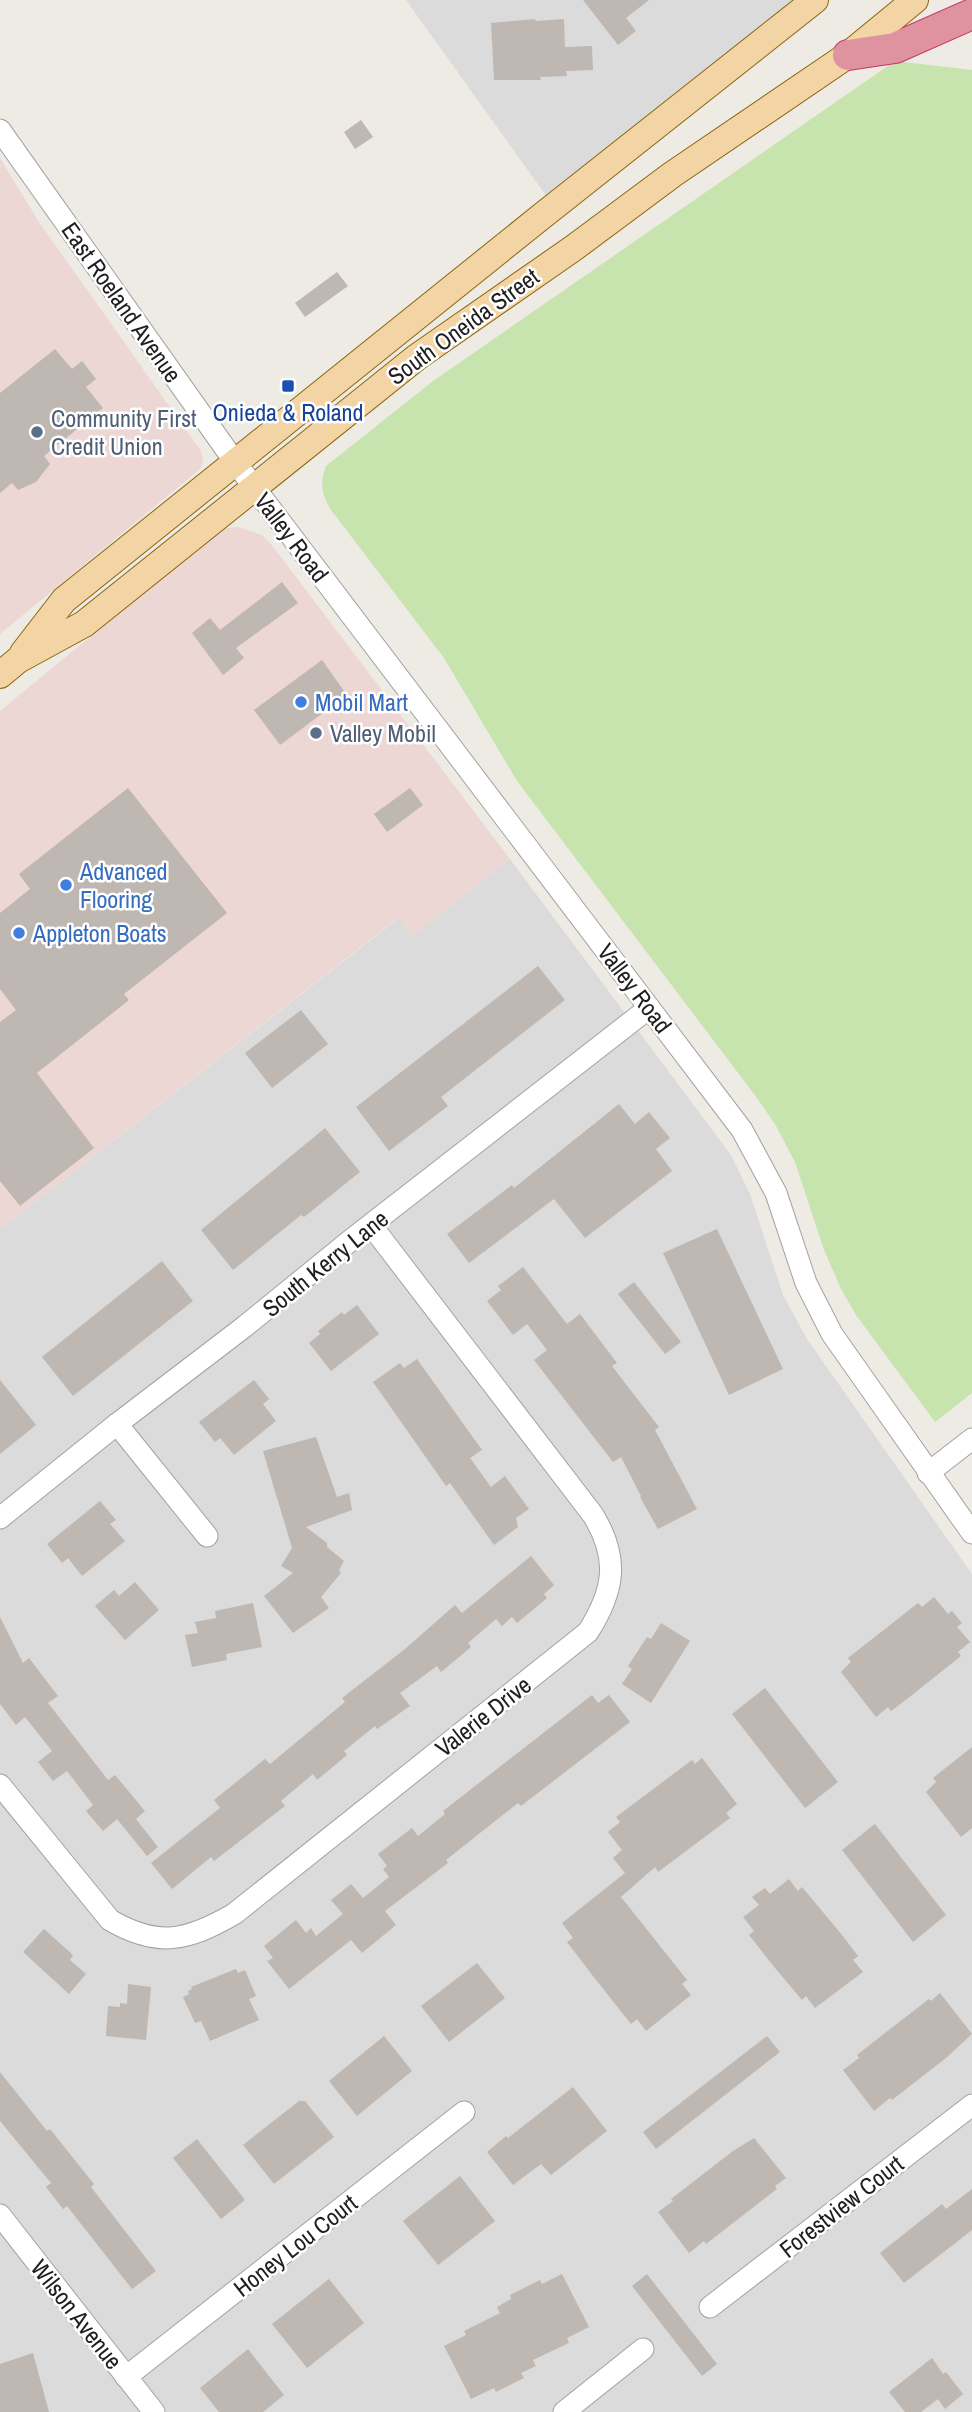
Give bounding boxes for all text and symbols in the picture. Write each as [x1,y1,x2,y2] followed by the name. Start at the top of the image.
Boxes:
[55,215,189,389] street label: East Roeland Avenue
[381,260,545,392] street label: South Oneida Street
[280,378,296,394] marker: Onieda & Roland
[213,396,363,428] place label: Onieda & Roland
[51,402,197,462] place label: Community First Credit Union
[29,424,45,440] marker: Community First Credit Union
[248,486,336,588] street label: Valley Road
[315,686,408,718] place label: Mobil Mart
[293,694,309,710] marker: Mobil Mart
[330,717,436,749] place label: Valley Mobil
[308,725,324,741] marker: Valley Mobil
[79,855,168,915] place label: Advanced Flooring
[58,877,74,893] marker: Advanced Flooring
[32,917,167,949] place label: Appleton Boats
[11,925,27,941] marker: Appleton Boats
[591,937,679,1039] street label: Valley Road
[255,1202,395,1324] street label: South Kerry Lane
[428,1668,538,1764] street label: Valerie Drive
[772,2147,910,2264] street label: Forestview Court
[227,2186,364,2303] street label: Honey Lou Court
[24,2253,130,2375] street label: Wilson Avenue

